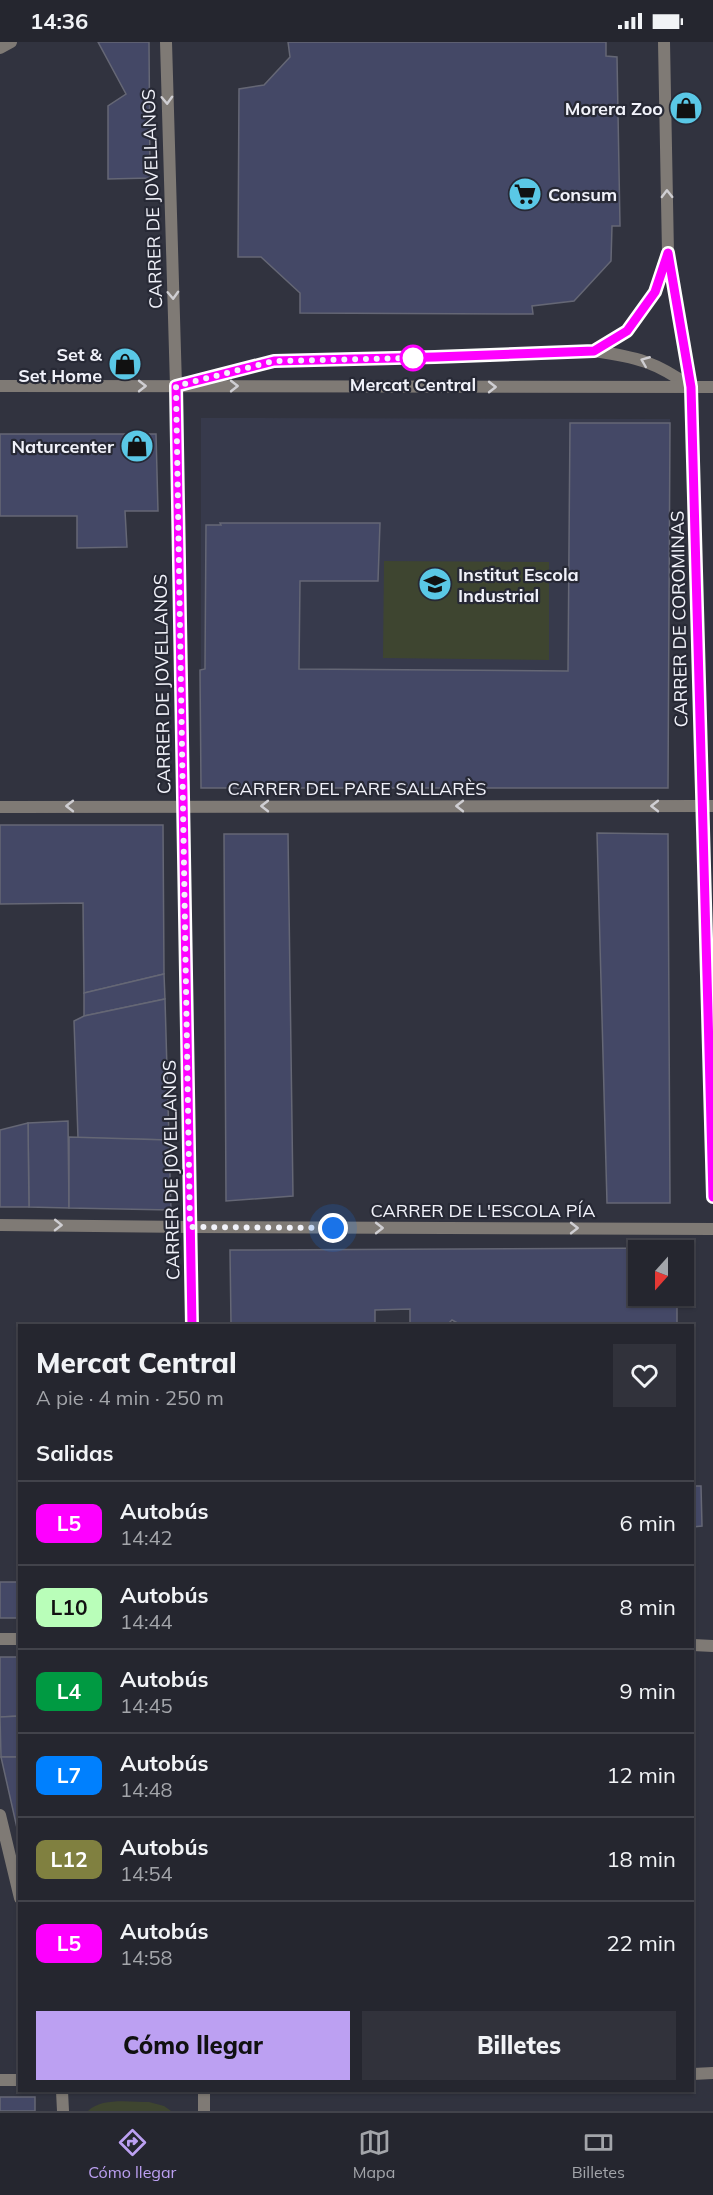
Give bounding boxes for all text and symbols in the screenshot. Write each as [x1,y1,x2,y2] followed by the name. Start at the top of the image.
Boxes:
[30,7,88,35] text: 14:36
[137,89,167,309] street label: CARRER DE JOVELLANOS
[668,90,704,126] shop icon: Morera Zoo
[161,96,174,105] one-way arrow
[565,97,663,120] place label: Morera Zoo
[507,176,543,212] supermarket icon: Consum
[548,183,617,206] place label: Consum
[661,190,673,199] one-way arrow
[167,291,179,300] one-way arrow
[18,343,103,387] place label: Set & Set Home
[400,345,426,371] marker: Mercat Central
[107,346,143,382] shop icon: Set & Set Home
[641,356,652,368] one-way arrow
[350,373,476,396] place label: Mercat Central
[138,380,147,392] one-way arrow
[230,380,239,392] one-way arrow
[488,381,497,393] one-way arrow
[119,428,155,464] shop icon: Naturcenter
[11,435,115,458] place label: Naturcenter
[666,511,692,727] street label: CARRER DE COROMINAS
[458,563,579,607] place label: Institut Escola Industrial
[417,566,453,602] school or university icon: Institut Escola Industrial
[149,574,175,794] street label: CARRER DE JOVELLANOS
[228,777,486,800] street label: CARRER DEL PARE SALLARÈS
[260,799,269,812] one-way arrow
[65,800,74,812] one-way arrow
[455,800,464,812] one-way arrow
[650,800,659,812] one-way arrow
[158,1060,184,1280] street label: CARRER DE JOVELLANOS
[371,1199,595,1222] street label: CARRER DE L'ESCOLA PÍA
[318,1213,348,1243] your location
[54,1219,63,1232] one-way arrow
[375,1222,384,1234] one-way arrow
[570,1222,579,1234] one-way arrow
[628,1240,694,1306] north arrow
[628,1240,694,1306] map controls
[613,1344,676,1407] button: heart
[36,1345,237,1380] text: Mercat Central
[36,1385,224,1410] text: A pie · 4 min · 250 m
[36,1439,114,1467] text: Salidas
[120,1497,209,1525] text: Autobús
[620,1509,676,1537] text: 6 min
[57,1510,81,1536] text: L5
[120,1525,173,1550] text: 14:42
[120,1581,209,1609] text: Autobús
[620,1593,676,1621] text: 8 min
[51,1594,87,1620] text: L10
[120,1609,173,1634] text: 14:44
[120,1665,209,1693] text: Autobús
[620,1677,676,1705] text: 9 min
[57,1678,81,1704] text: L4
[120,1693,173,1718] text: 14:45
[120,1749,209,1777] text: Autobús
[606,1761,676,1789] text: 12 min
[57,1762,81,1788] text: L7
[120,1777,173,1802] text: 14:48
[120,1833,209,1861] text: Autobús
[606,1845,676,1873] text: 18 min
[51,1846,87,1872] text: L12
[120,1861,173,1886] text: 14:54
[120,1917,209,1945] text: Autobús
[606,1929,676,1957] text: 22 min
[57,1930,81,1956] text: L5
[120,1945,173,1970] text: 14:58
[36,2011,350,2080] button: Cómo llegar
[362,2011,676,2080] button: Billetes
[88,2126,176,2182] tab: Cómo llegar
[353,2126,395,2182] tab: Mapa
[572,2126,625,2182] tab: Billetes

